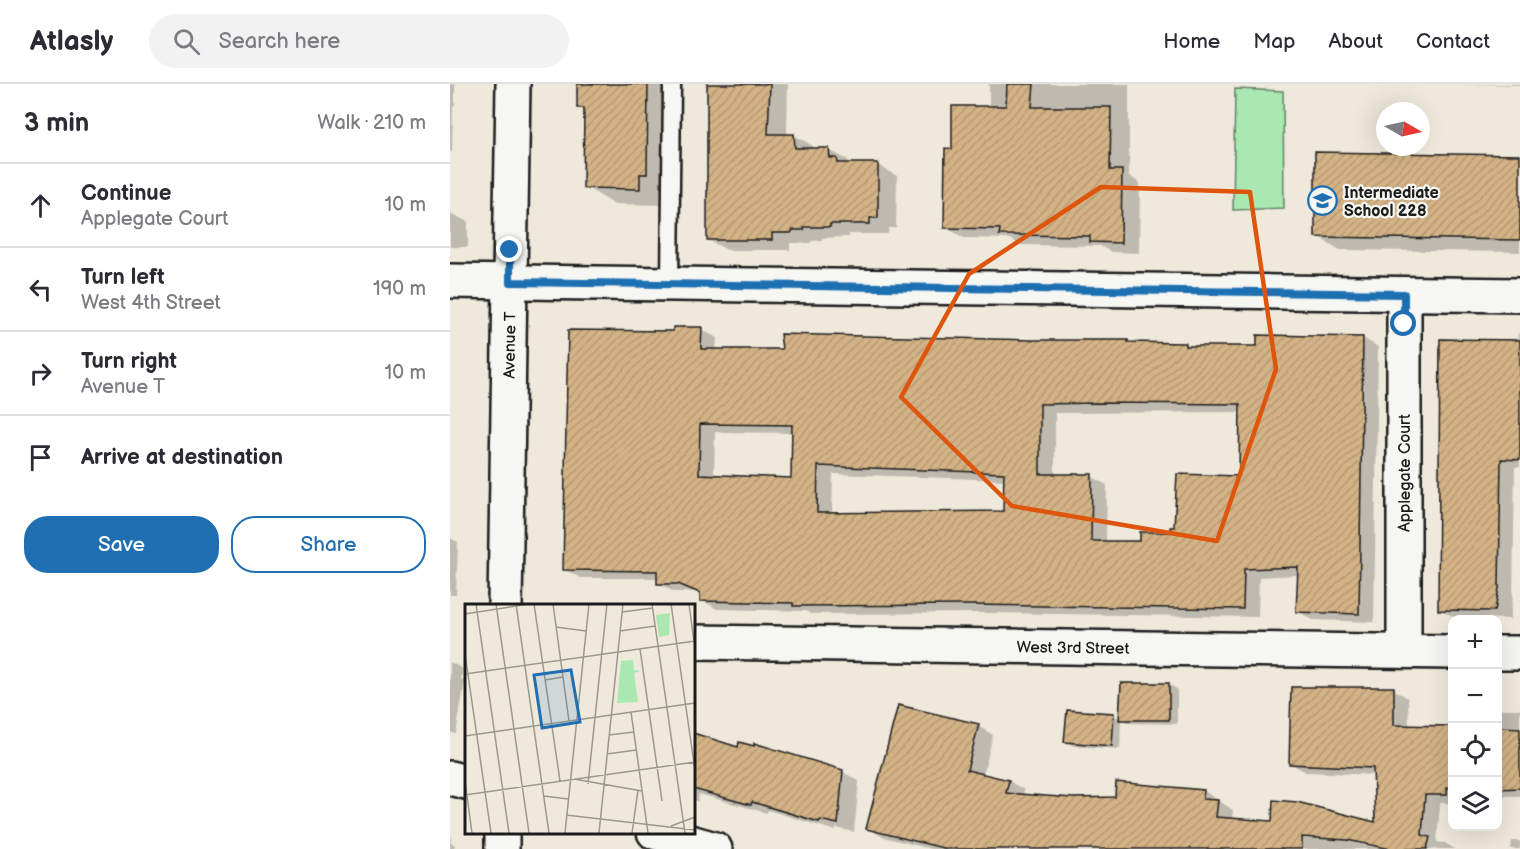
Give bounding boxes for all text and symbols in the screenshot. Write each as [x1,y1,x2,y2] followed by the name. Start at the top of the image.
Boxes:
[149,14,569,68] search box
[30,25,113,58] text: Atlasly
[170,25,203,58] icon: search
[218,28,340,55] text: Search here
[1163,29,1220,54] text: Home
[1253,29,1295,54] text: Map
[1328,29,1383,54] text: About
[1416,29,1490,54] text: Contact
[1376,102,1430,156] north arrow
[24,108,89,139] text: 3 min
[317,111,426,135] text: Walk · 210 m
[81,180,171,207] text: Continue
[1344,184,1439,221] place label: Intermediate School 228
[1307,185,1339,217] school or university icon: Intermediate School 228
[24,189,57,222] icon: ahead
[385,193,426,217] text: 10 m
[81,207,228,231] text: Applegate Court
[496,236,522,262] route end
[81,264,165,291] text: Turn left
[24,273,57,306] icon: left
[373,277,426,301] text: 190 m
[81,291,221,315] text: West 4th Street
[1390,310,1416,336] route start
[500,311,521,379] street label: Avenue T
[81,348,177,375] text: Turn right
[24,357,57,390] icon: right
[385,361,426,385] text: 10 m
[81,375,165,399] text: Avenue T
[1396,414,1415,532] street label: Applegate Court
[24,441,57,474] icon: arrive
[81,444,283,471] text: Arrive at destination
[24,516,219,573] button: Save
[231,516,426,573] button: Share
[465,604,694,834] inset map
[1448,615,1502,831] map controls
[1448,615,1502,669] button: +
[1016,638,1130,659] street label: West 3rd Street
[1448,669,1502,723] button: −
[1448,723,1502,777] button: locate
[1448,777,1502,831] button: layers

